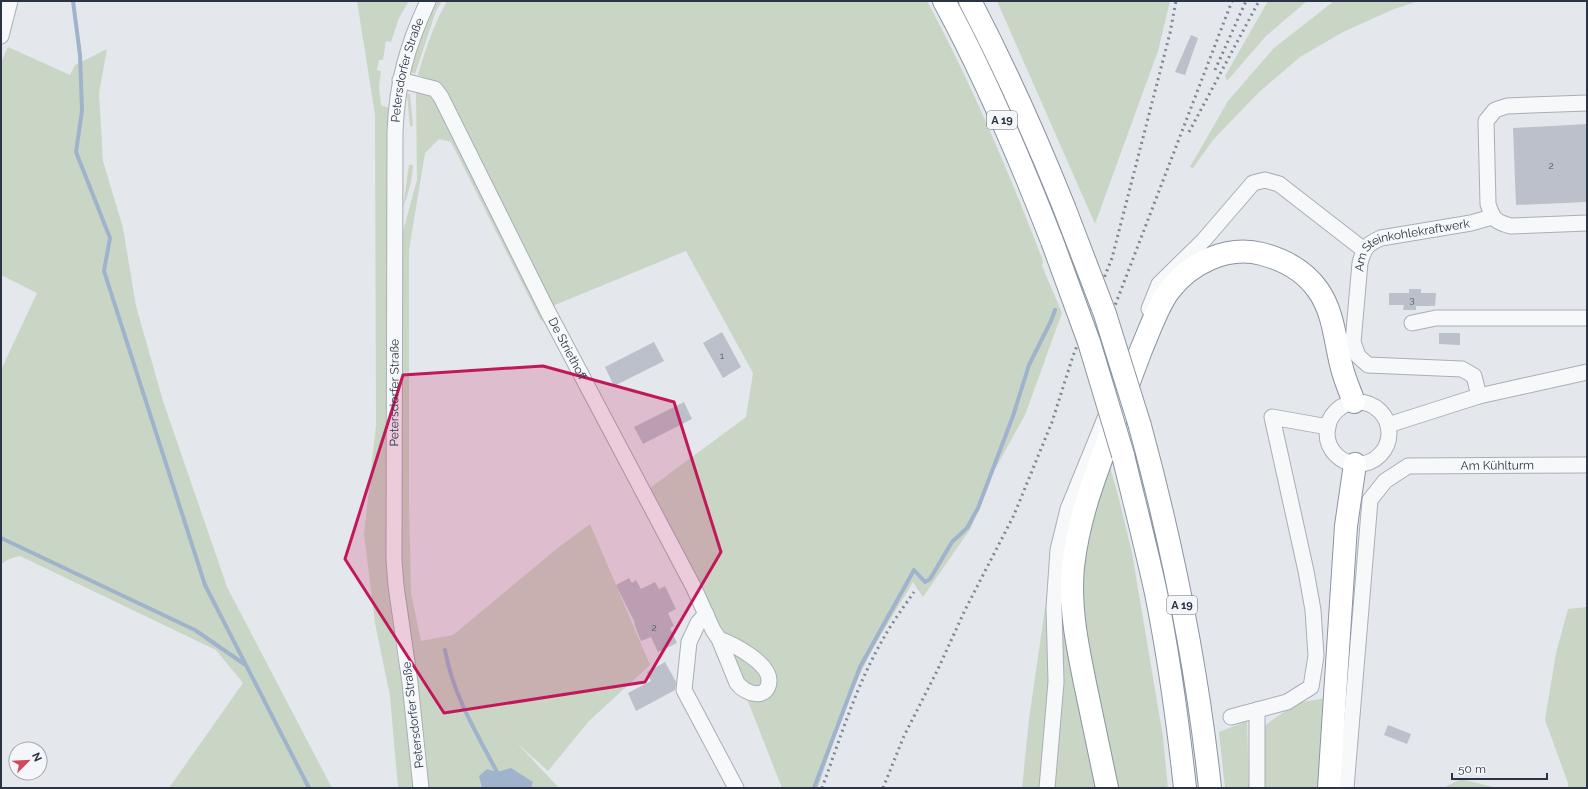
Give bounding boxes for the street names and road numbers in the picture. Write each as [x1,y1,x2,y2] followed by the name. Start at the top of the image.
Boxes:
[388,16,427,123] street label: Petersdorfer Straße
[987,111,1017,129] road number: A 19
[1352,216,1471,272] street label: Am Steinkohlekraftwerk
[545,315,590,383] street label: De Striethoff
[387,339,402,446] street label: Petersdorfer Straße
[1461,458,1534,473] street label: Am Kühlturm
[1167,596,1197,614] road number: A 19
[400,661,426,769] street label: Petersdorfer Straße

